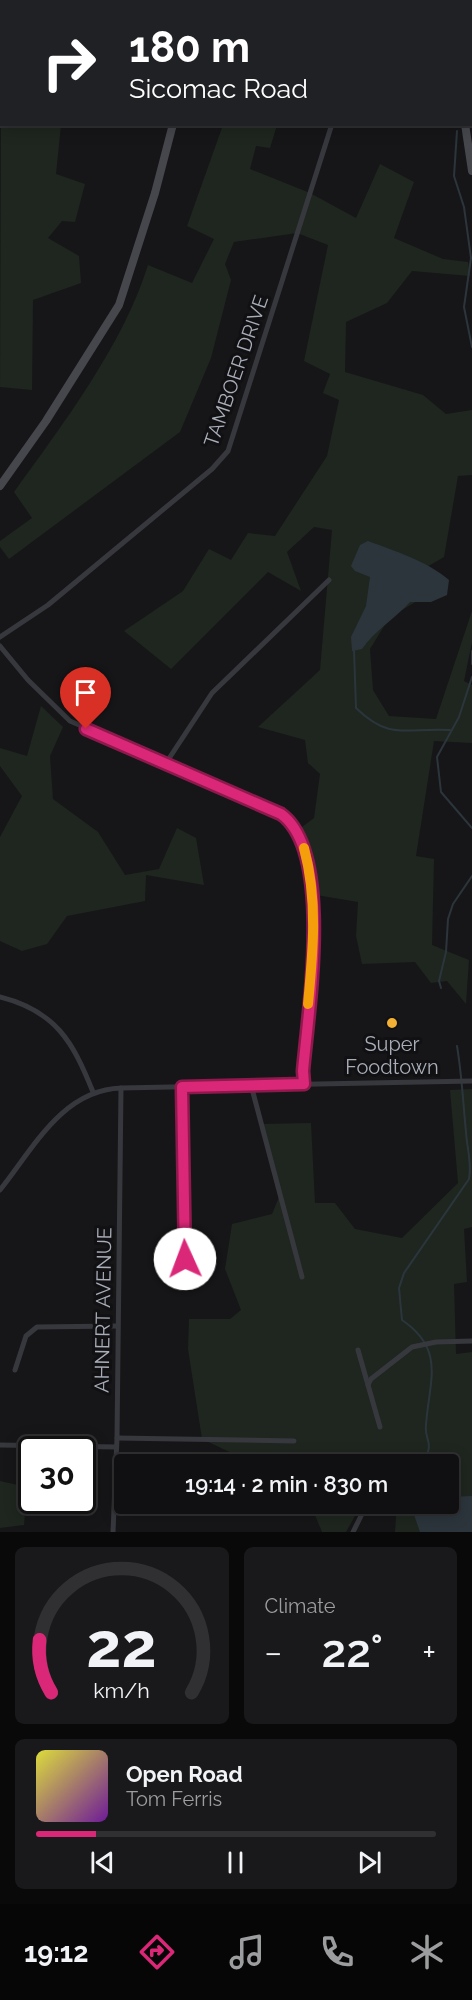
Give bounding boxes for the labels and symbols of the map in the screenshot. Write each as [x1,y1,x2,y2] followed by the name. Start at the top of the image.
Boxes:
[199,292,273,450] street label: TAMBOER DRIVE
[60,667,111,729] pin
[385,1016,399,1030] marker: Super Foodtown
[345,1032,439,1079] place label: Super Foodtown
[90,1227,116,1393] street label: AHNERT AVENUE
[153,1227,217,1291] position arrow
[18,1436,96,1514] speed limit sign: 30

